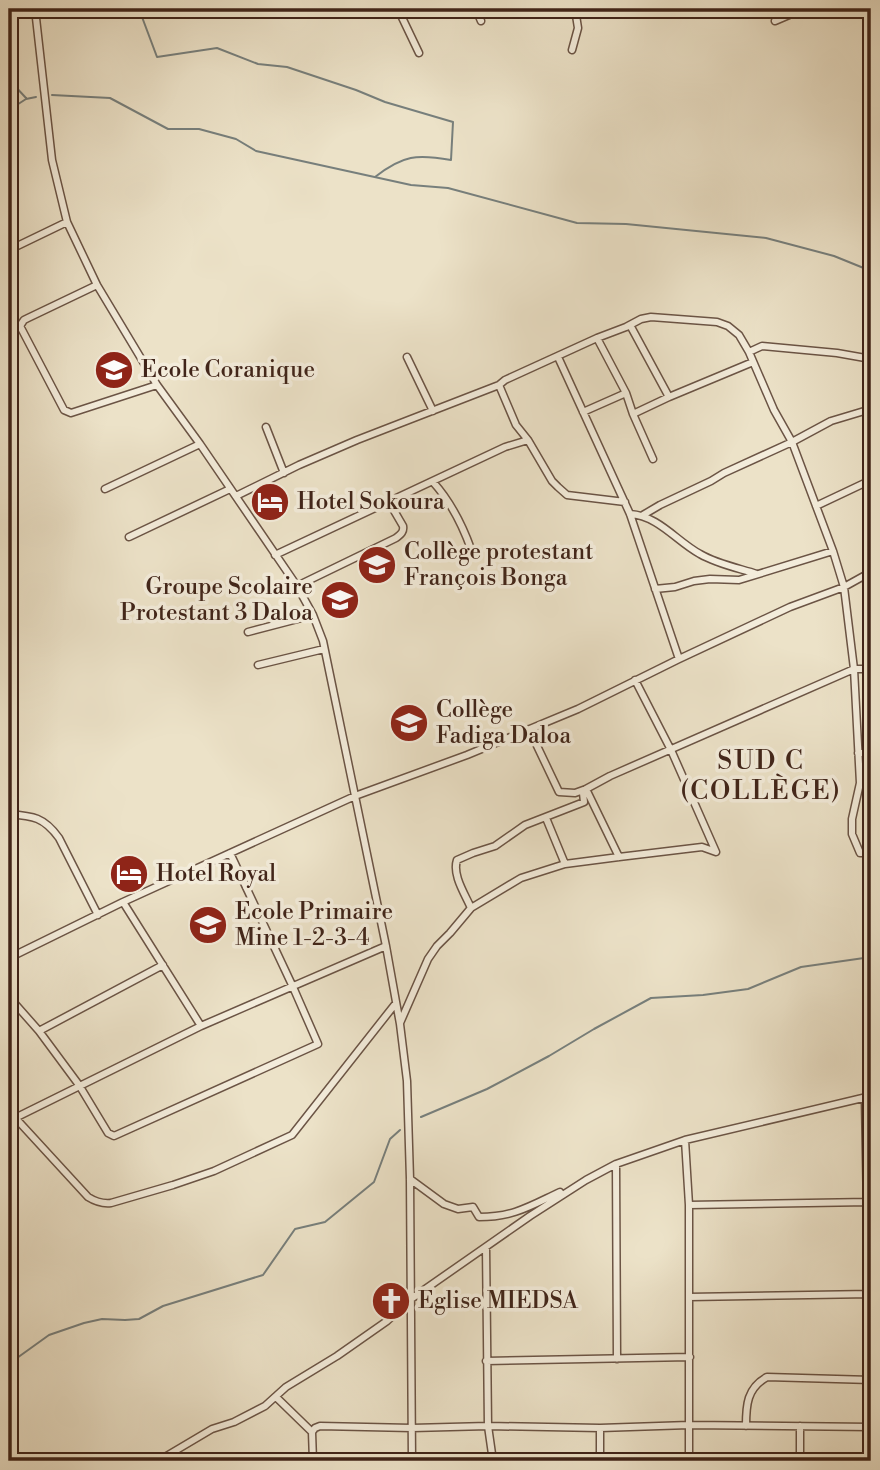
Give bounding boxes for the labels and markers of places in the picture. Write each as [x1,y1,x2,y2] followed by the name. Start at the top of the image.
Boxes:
[93,349,135,391] school or university icon: Ecole Coranique
[141,356,315,384] place label: Ecole Coranique
[249,481,291,523] hotel icon: Hotel Sokoura
[297,488,445,516] place label: Hotel Sokoura
[404,538,593,592] place label: Collège protestant François Bonga
[356,544,398,586] school or university icon: Collège protestant François Bonga
[120,573,313,627] place label: Groupe Scolaire Protestant 3 Daloa
[319,579,361,621] school or university icon: Groupe Scolaire Protestant 3 Daloa
[436,696,571,750] place label: Collège Fadiga Daloa
[388,702,430,744] school or university icon: Collège Fadiga Daloa
[108,853,150,895] hotel icon: Hotel Royal
[156,860,276,888] place label: Hotel Royal
[235,898,393,952] place label: Ecole Primaire Mine 1-2-3-4
[187,904,229,946] school or university icon: Ecole Primaire Mine 1-2-3-4
[370,1280,412,1322] church icon: Eglise MIEDSA
[418,1287,579,1315] place label: Eglise MIEDSA

